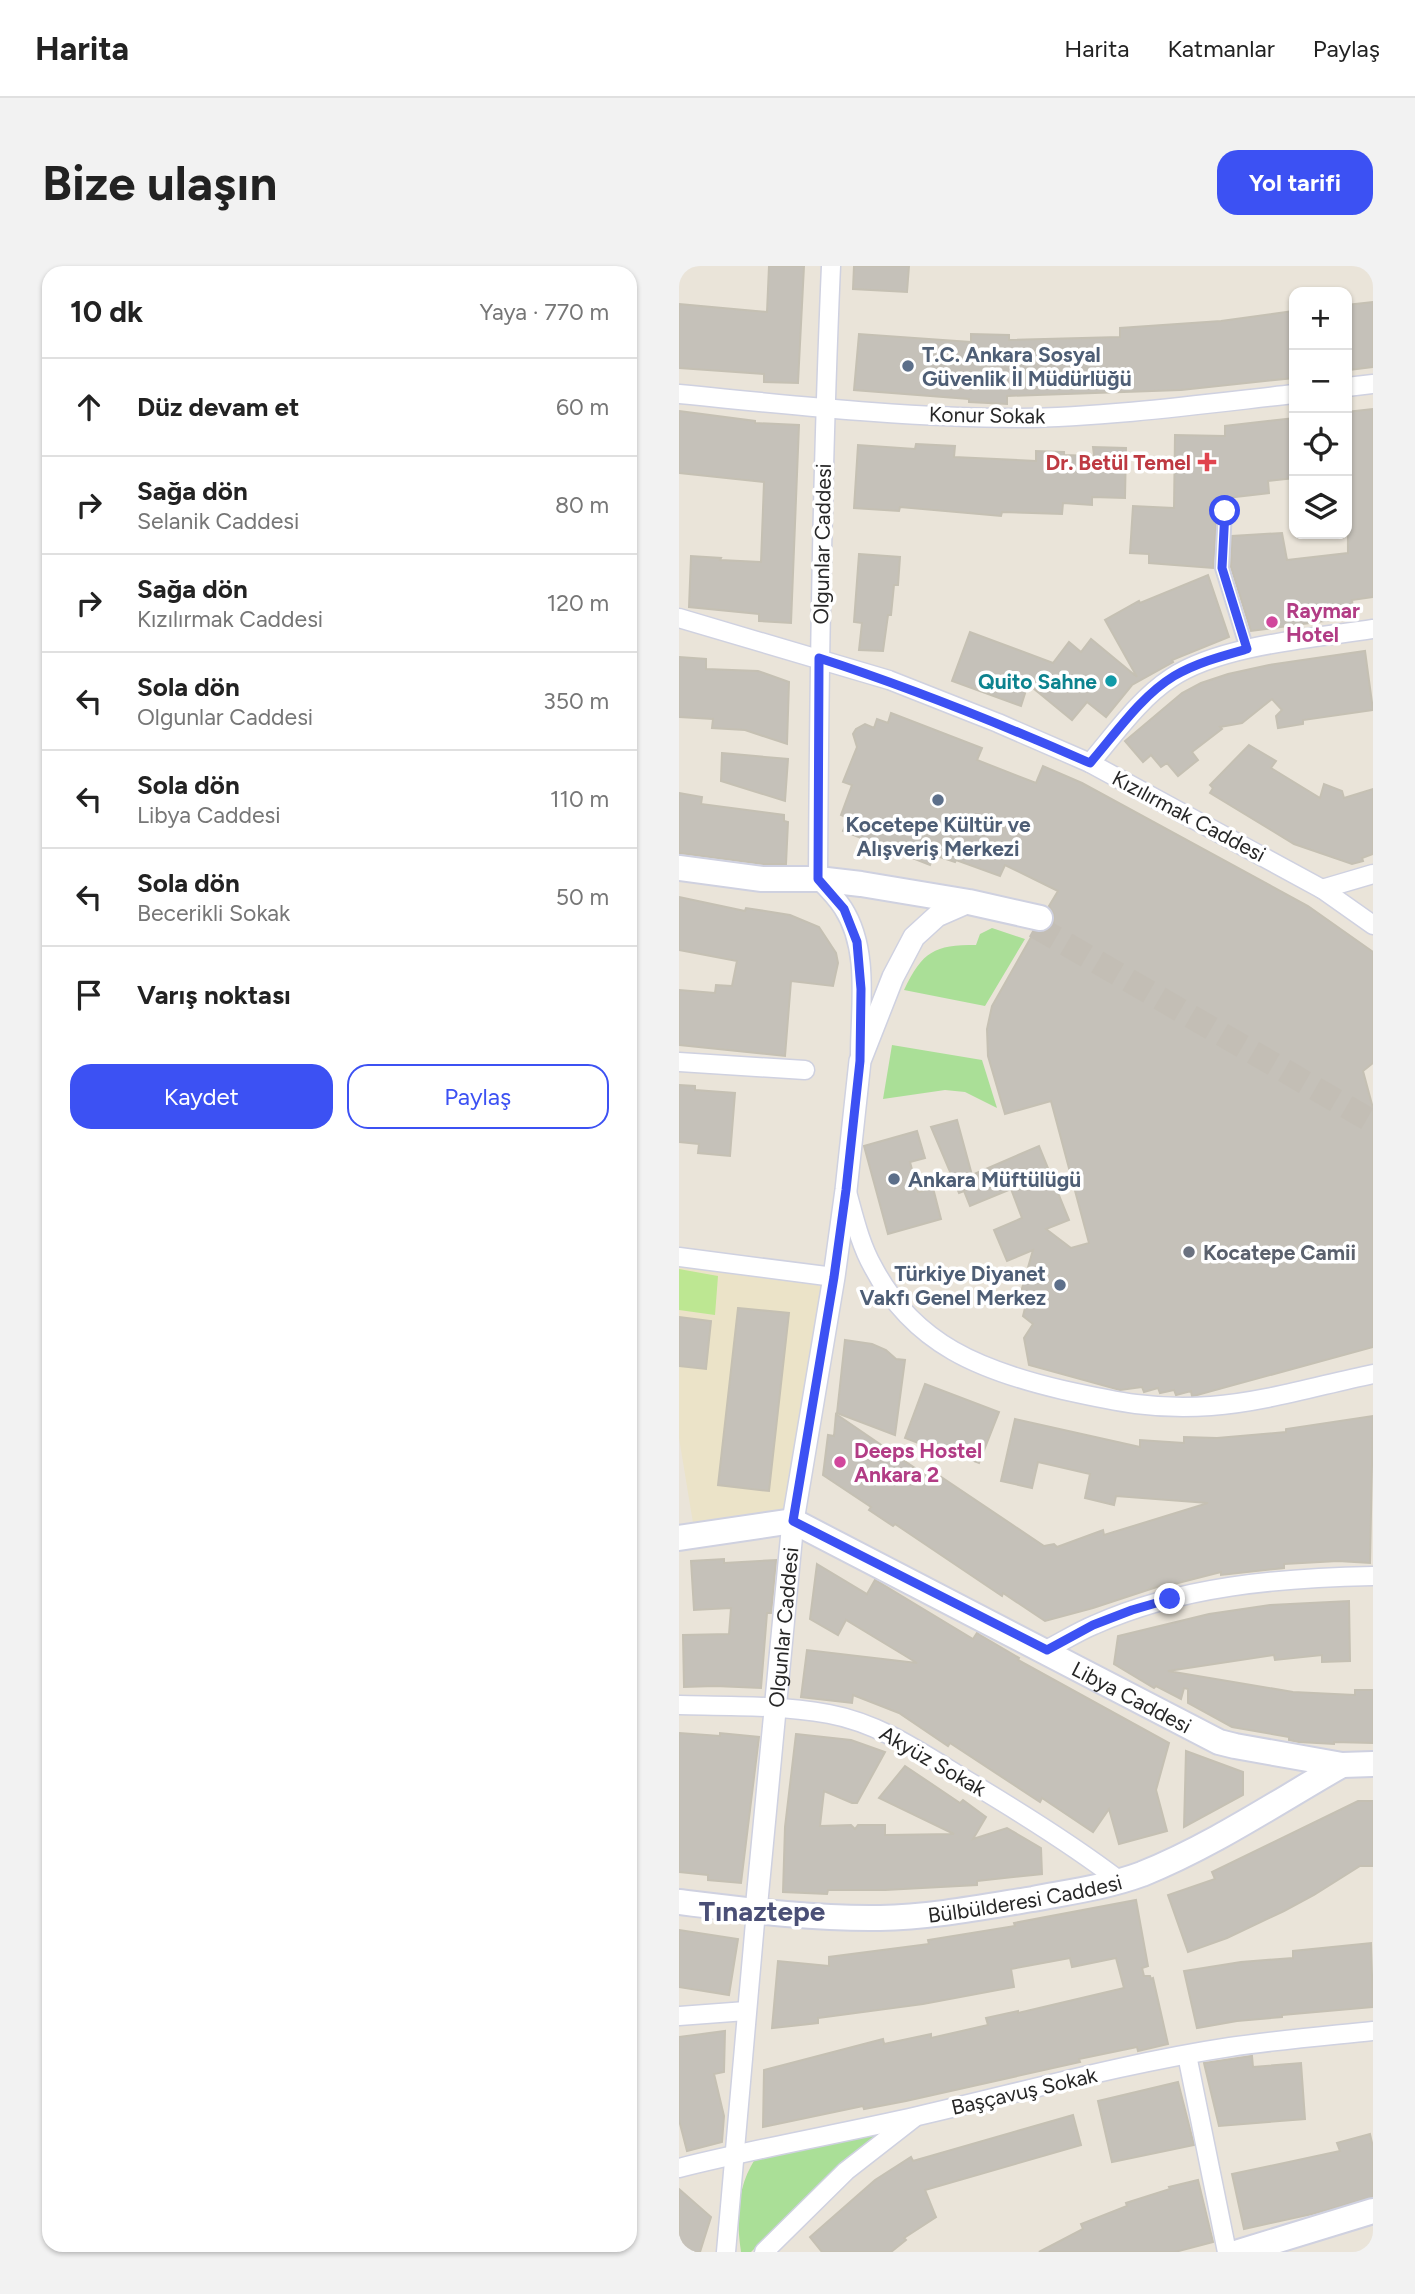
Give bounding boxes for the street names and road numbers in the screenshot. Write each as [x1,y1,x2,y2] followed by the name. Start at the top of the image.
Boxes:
[929,401,1046,429] street label: Konur Sokak
[808,463,836,625] street label: Olgunlar Caddesi
[1108,765,1270,867] street label: Kızılırmak Caddesi
[763,1546,803,1709] street label: Olgunlar Caddesi
[1068,1655,1196,1738] street label: Libya Caddesi
[875,1721,991,1802] street label: Akyüz Sokak
[926,1869,1125,1927] street label: Bülbülderesi Caddesi
[949,2062,1100,2120] street label: Başçavuş Sokak

